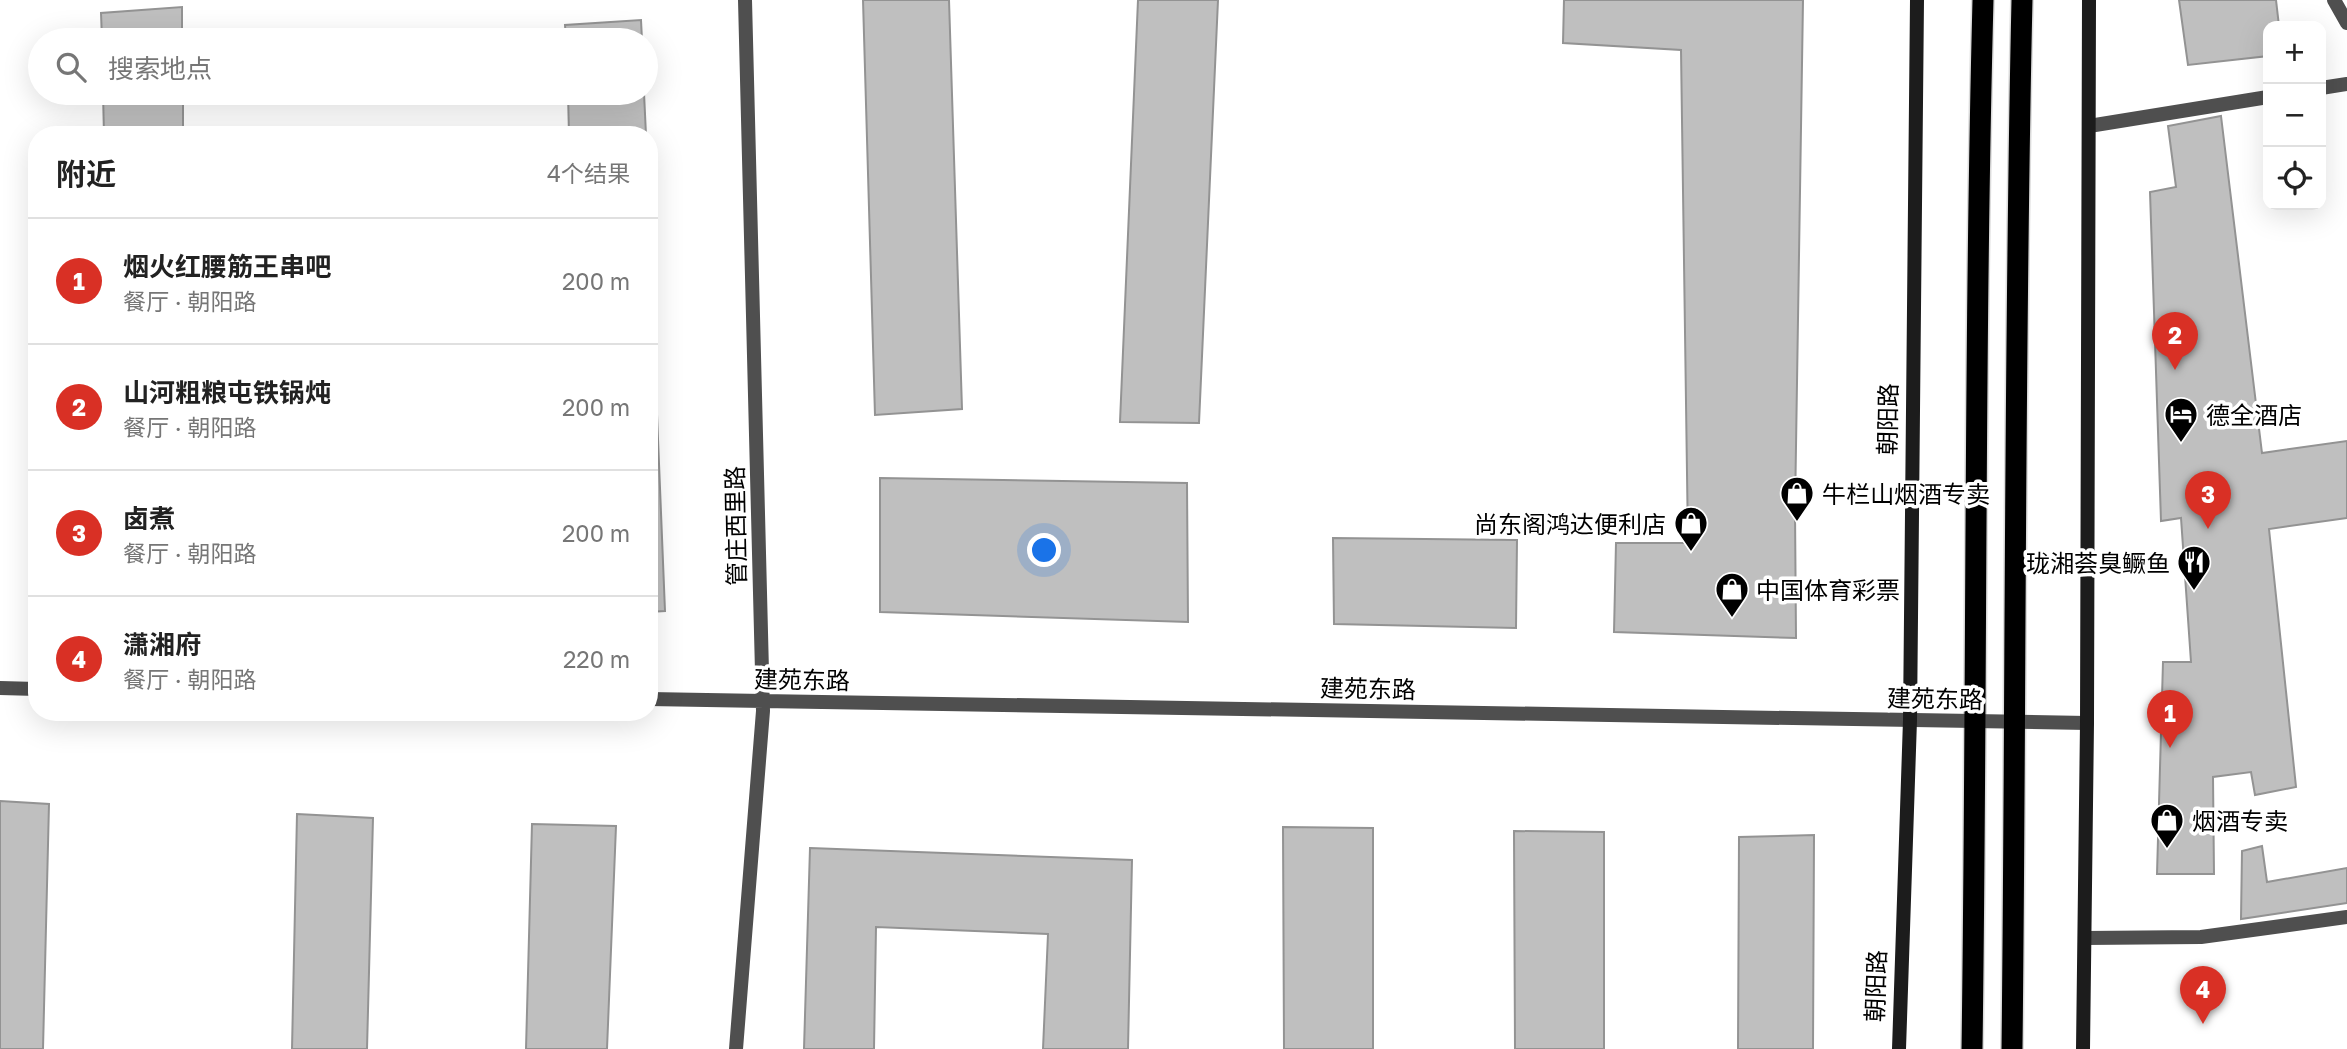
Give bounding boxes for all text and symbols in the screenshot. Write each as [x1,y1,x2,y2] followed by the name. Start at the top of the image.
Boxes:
[2263,21,2326,210] map controls
[2263,21,2326,84] button: +
[28,28,658,105] search box
[52,48,90,86] icon: search
[108,53,212,84] text: 搜索地点
[2263,84,2326,147] button: −
[2263,147,2326,210] button: locate
[56,156,116,192] text: 附近
[547,159,630,187] text: 4个结果
[123,251,331,282] text: 烟火红腰筋王串吧
[73,267,85,295] text: 1
[562,267,630,295] text: 200 m
[123,287,256,315] text: 餐厅 · 朝阳路
[2152,312,2198,370] pin: 2
[123,377,331,408] text: 山河粗粮屯铁锅炖
[1872,383,1902,455] street label: 朝阳路
[72,393,86,421] text: 2
[562,393,630,421] text: 200 m
[2162,395,2200,444] hotel icon: 德全酒店
[2206,400,2302,429] place label: 德全酒店
[123,413,256,441] text: 餐厅 · 朝阳路
[719,466,751,586] street label: 管庄西里路
[2185,471,2231,529] pin: 3
[1778,474,1816,523] shop icon: 牛栏山烟酒专卖
[1822,479,1990,508] place label: 牛栏山烟酒专卖
[123,503,175,534] text: 卤煮
[1672,504,1710,553] shop icon: 尚东阁鸿达便利店
[1474,509,1666,538] place label: 尚东阁鸿达便利店
[72,519,86,547] text: 3
[562,519,630,547] text: 200 m
[1027,533,1061,567] your location
[123,539,256,567] text: 餐厅 · 朝阳路
[2175,543,2213,592] restaurant icon: 珑湘荟臭鳜鱼
[2026,548,2170,577] place label: 珑湘荟臭鳜鱼
[1713,570,1751,619] shop icon: 中国体育彩票
[1756,575,1900,604] place label: 中国体育彩票
[123,629,201,660] text: 潇湘府
[72,645,86,673] text: 4
[563,645,630,673] text: 220 m
[754,664,850,694] street label: 建苑东路
[123,665,256,693] text: 餐厅 · 朝阳路
[1320,673,1416,703] street label: 建苑东路
[1887,683,1983,713] street label: 建苑东路
[2147,690,2193,748] pin: 1
[2148,801,2186,850] shop icon: 烟酒专卖
[2192,806,2288,835] place label: 烟酒专卖
[1859,950,1891,1022] street label: 朝阳路
[2180,966,2226,1024] pin: 4

